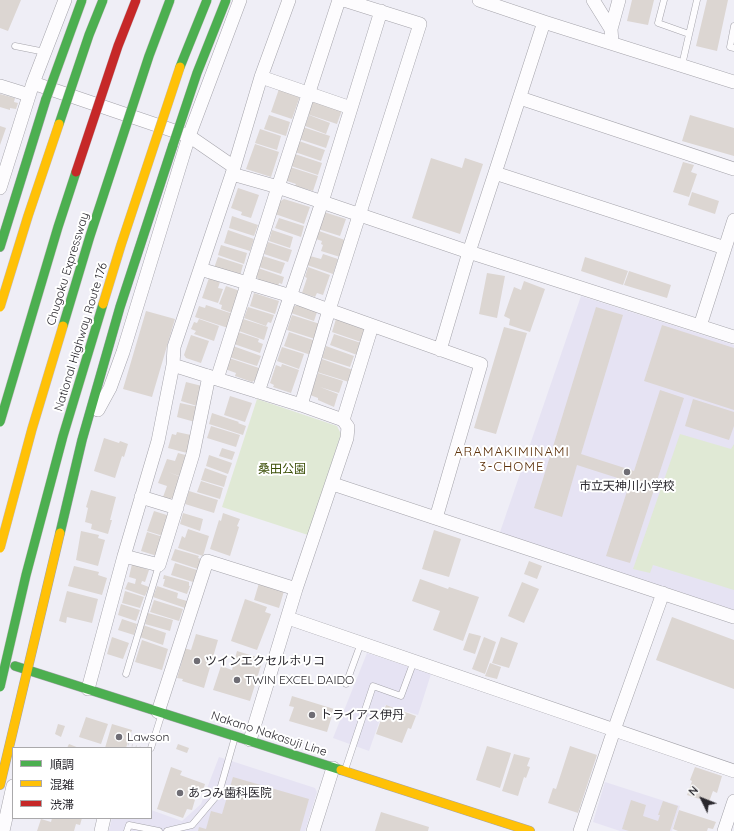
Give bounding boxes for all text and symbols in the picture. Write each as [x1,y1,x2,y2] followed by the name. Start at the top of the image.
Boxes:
[44,211,92,327] street label: Chugoku Expressway
[51,261,111,413] street label: National Highway Route 176
[454,444,570,475] district label: ARAMAKIMINAMI 3-CHOME
[258,462,306,476] park label: 桑田公園
[622,467,632,477] marker: 市立天神川小学校
[579,479,675,493] place label: 市立天神川小学校
[205,654,325,668] place label: ツインエクセルホリコ
[192,656,202,666] marker: ツインエクセルホリコ
[245,673,354,687] place label: TWIN EXCEL DAIDO
[232,675,242,685] marker: TWIN EXCEL DAIDO
[209,708,329,760] street label: Nakano Nakasuji Line
[320,708,404,722] place label: トライアス伊丹
[307,710,317,720] marker: トライアス伊丹
[127,730,169,744] place label: Lawson
[114,732,124,742] marker: Lawson
[12,747,152,819] legend
[50,757,74,772] text: 順調
[50,777,74,792] text: 混雑
[682,779,722,819] north arrow
[685,783,701,799] text: N
[188,786,272,800] place label: あつみ歯科医院
[175,788,185,798] marker: あつみ歯科医院
[50,797,74,812] text: 渋滞

